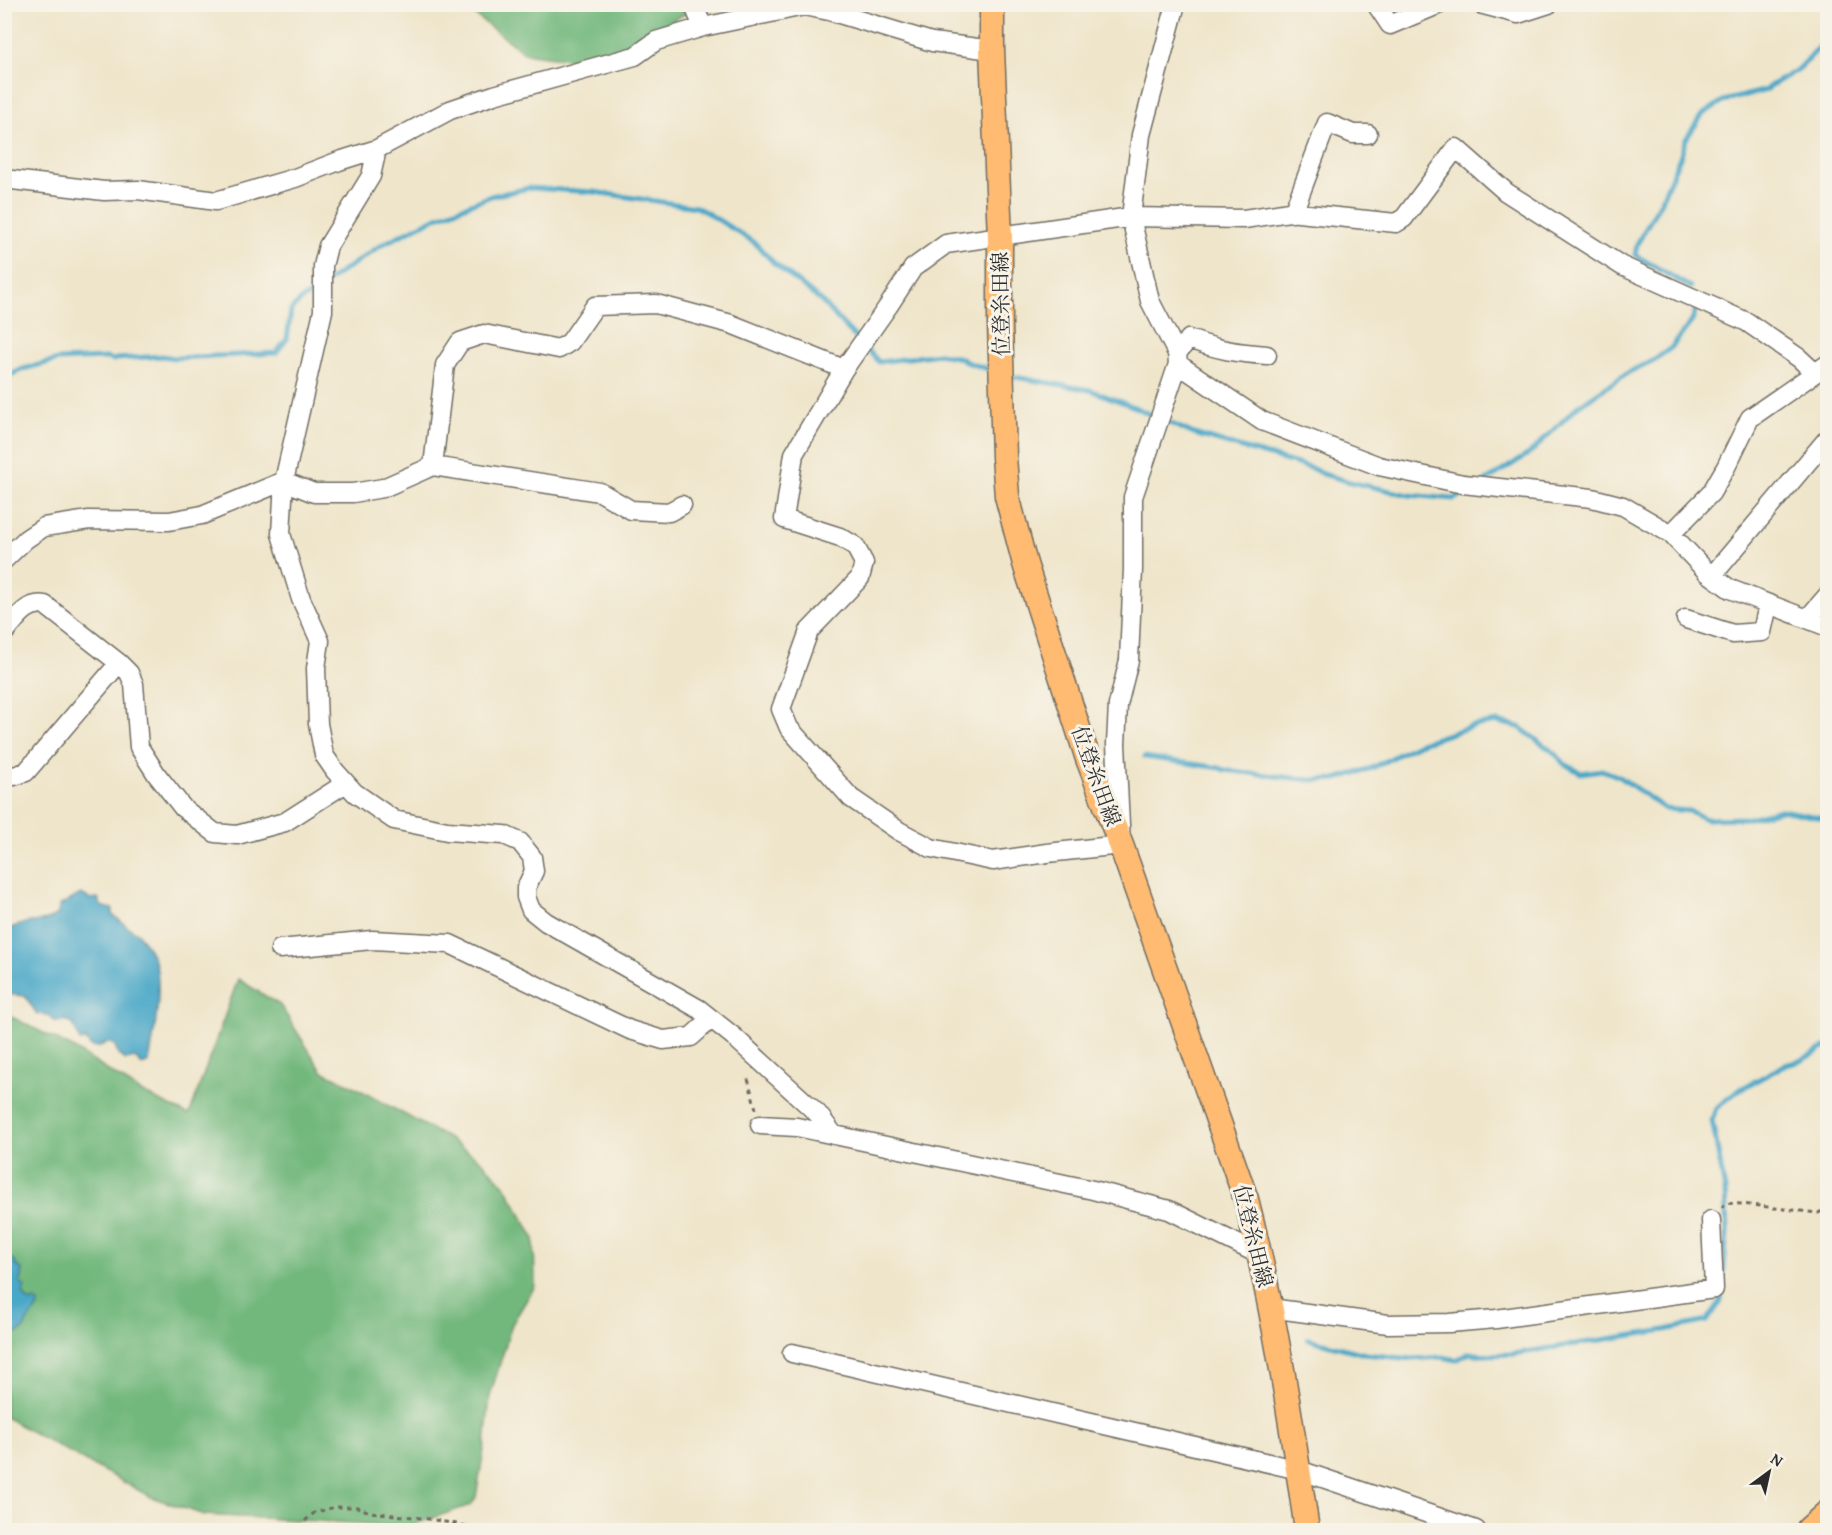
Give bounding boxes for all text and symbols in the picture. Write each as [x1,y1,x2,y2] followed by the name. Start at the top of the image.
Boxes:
[984,251,1017,357] street label: 位登糸田線
[1064,721,1129,830] street label: 位登糸田線
[1226,1181,1281,1291] street label: 位登糸田線
[1739,1442,1799,1502] north arrow
[1766,1446,1788,1473] text: N

